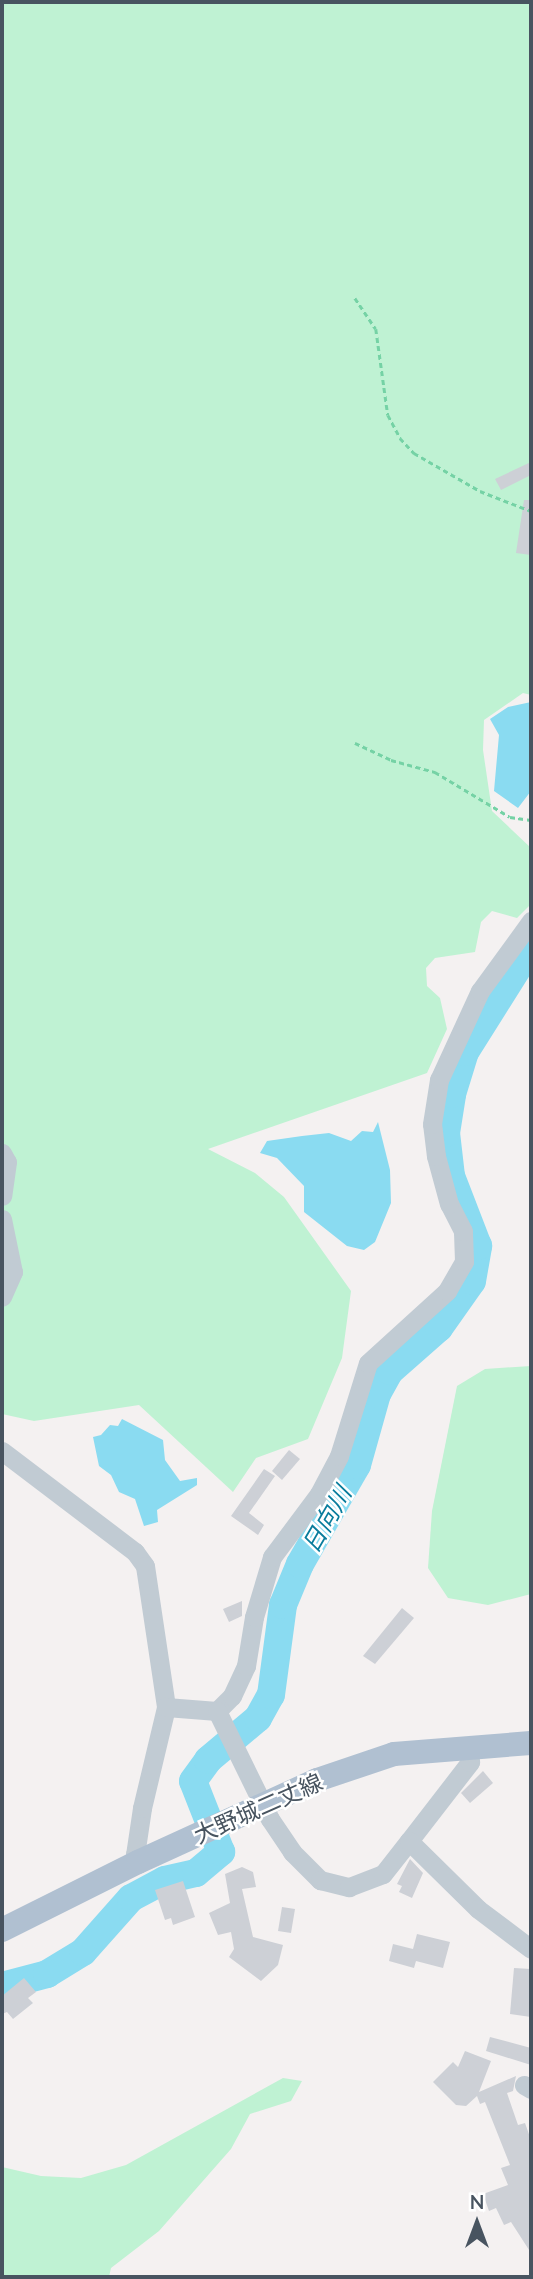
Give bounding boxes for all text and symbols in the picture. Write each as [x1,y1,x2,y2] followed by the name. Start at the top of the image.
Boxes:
[296,1481,356,1557] water label: 日向川
[189,1767,327,1849] street label: 大野城二丈線
[442,2188,512,2258] north arrow
[470,2190,484,2213] text: N

